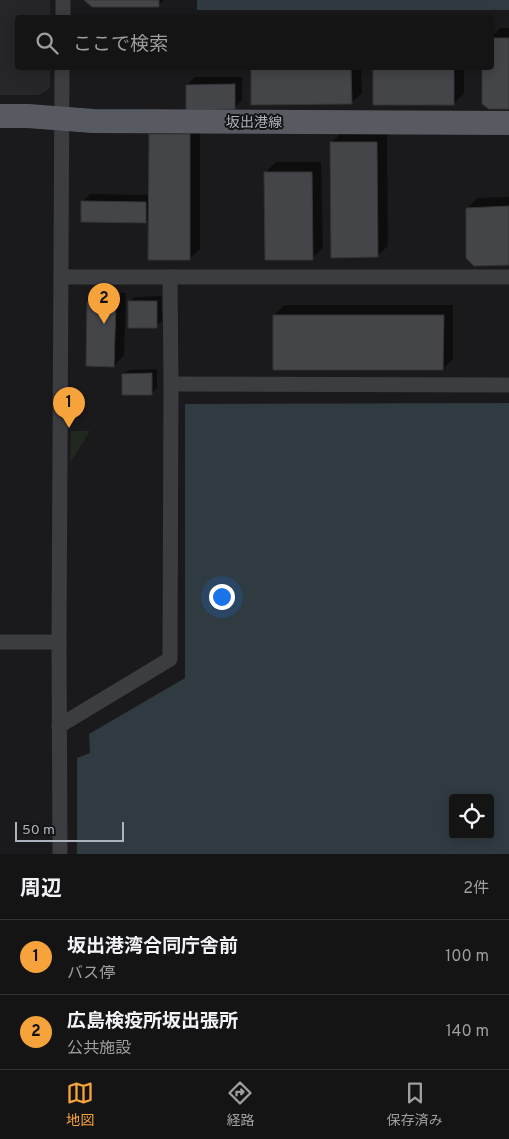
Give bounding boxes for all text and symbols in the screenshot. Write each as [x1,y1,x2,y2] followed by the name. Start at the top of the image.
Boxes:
[15,15,494,70] search box
[33,29,61,57] icon: search
[73,33,168,57] text: ここで検索
[226,115,282,132] street label: 坂出港線
[88,283,120,324] pin: 2
[53,387,85,428] pin: 1
[209,584,235,610] your location
[449,794,494,839] map controls
[449,794,494,839] button: locate
[15,819,124,842] scale bar
[22,822,55,839] text: 50 m
[20,876,62,903] text: 周辺
[463,879,489,899] text: 2件
[67,935,238,959] text: 坂出港湾合同庁舎前
[33,947,39,967] text: 1
[445,947,489,967] text: 100 m
[67,964,115,984] text: バス停
[67,1010,238,1034] text: 広島検疫所坂出張所
[31,1022,41,1042] text: 2
[446,1022,489,1042] text: 140 m
[67,1039,131,1059] text: 公共施設
[66,1079,94,1130] tab: 地図
[226,1079,254,1130] tab: 経路
[387,1079,443,1130] tab: 保存済み

